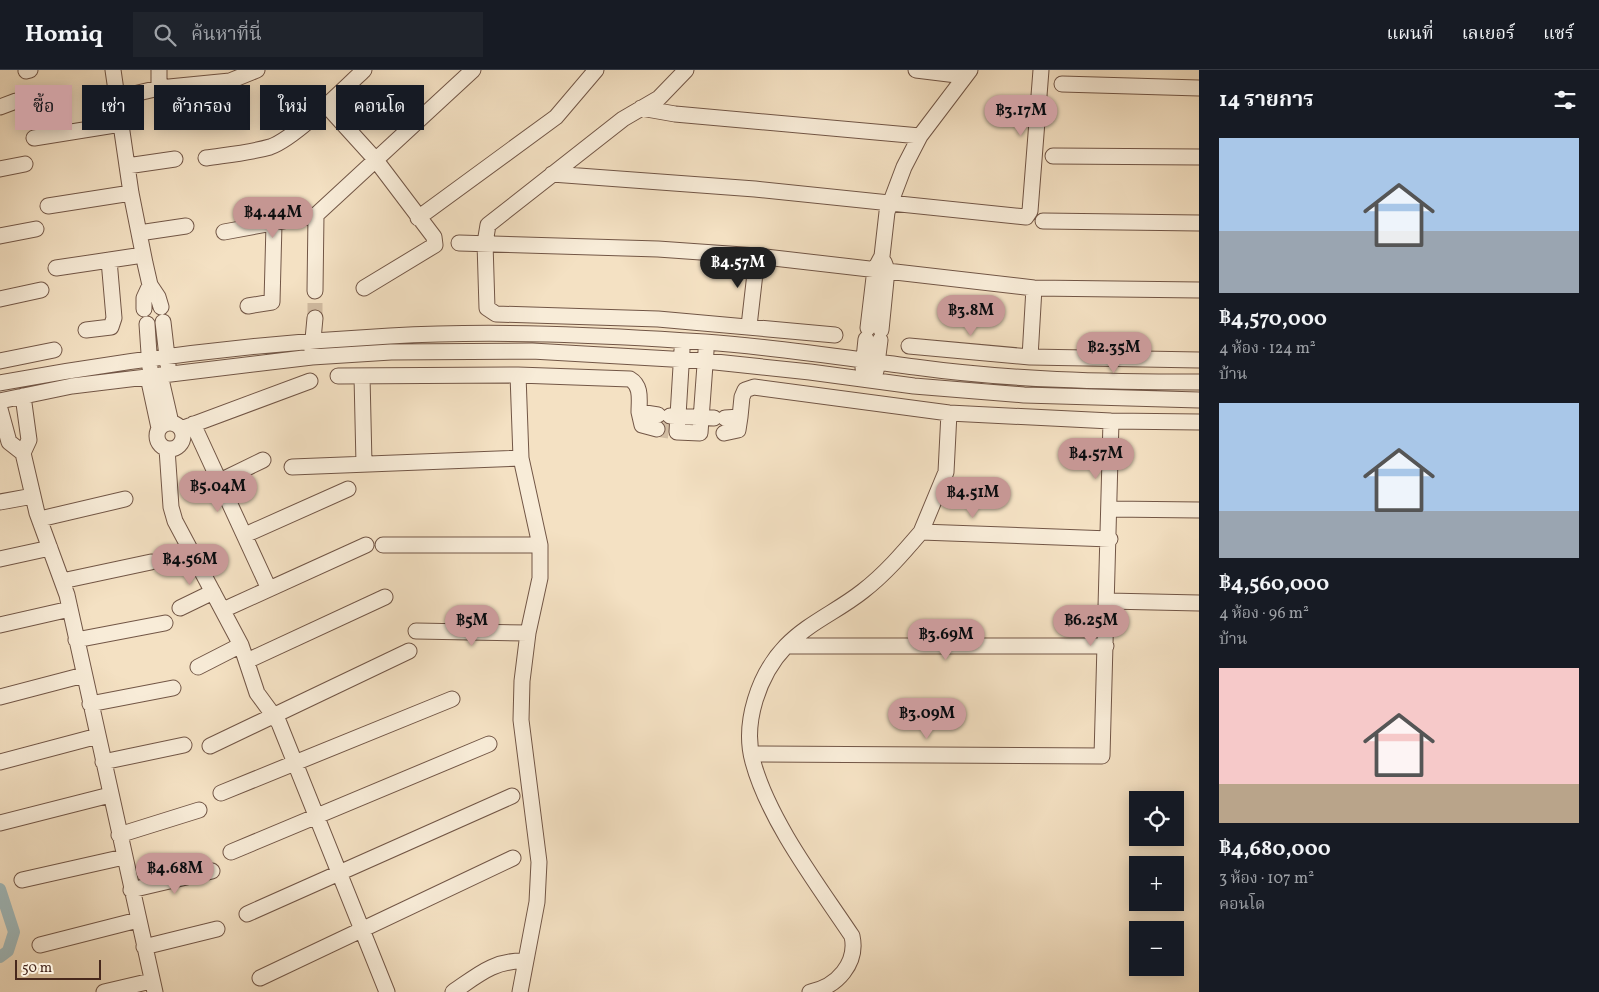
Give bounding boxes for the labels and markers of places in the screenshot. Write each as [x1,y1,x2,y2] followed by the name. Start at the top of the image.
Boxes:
[980,94,1062,137] pin: ฿3.17M
[232,196,314,239] pin: ฿4.44M
[697,246,779,289] pin: ฿4.57M
[936,294,1006,337] pin: ฿3.8M
[1073,332,1155,374] pin: ฿2.35M
[1055,438,1137,480] pin: ฿4.57M
[177,470,259,513] pin: ฿5.04M
[932,476,1014,519] pin: ฿4.51M
[149,544,231,586] pin: ฿4.56M
[448,604,496,647] pin: ฿5M
[1050,604,1132,647] pin: ฿6.25M
[905,618,987,661] pin: ฿3.69M
[886,698,968,740] pin: ฿3.09M
[134,852,216,895] pin: ฿4.68M

